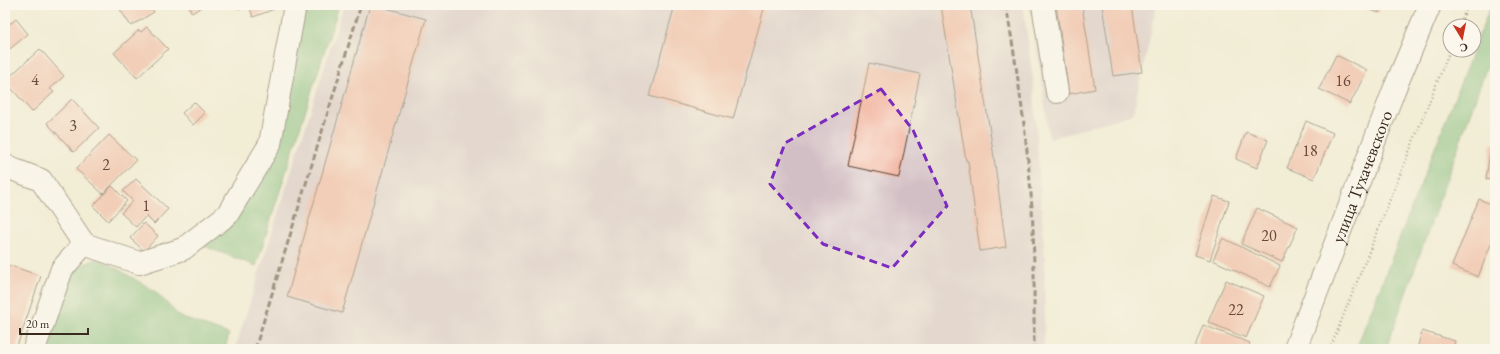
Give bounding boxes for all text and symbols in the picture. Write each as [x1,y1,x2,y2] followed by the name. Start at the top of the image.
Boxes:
[1442,18,1482,58] north arrow
[1458,40,1469,55] text: С
[31,69,39,90] house number: 4
[1335,70,1351,91] house number: 16
[1325,106,1397,246] street label: улица Тухачевского
[69,115,77,136] house number: 3
[1302,140,1318,161] house number: 18
[102,154,110,175] house number: 2
[142,195,150,216] house number: 1
[1261,225,1277,246] house number: 20
[1228,299,1244,320] house number: 22
[20,310,88,336] scale bar
[26,316,50,332] text: 20 m

